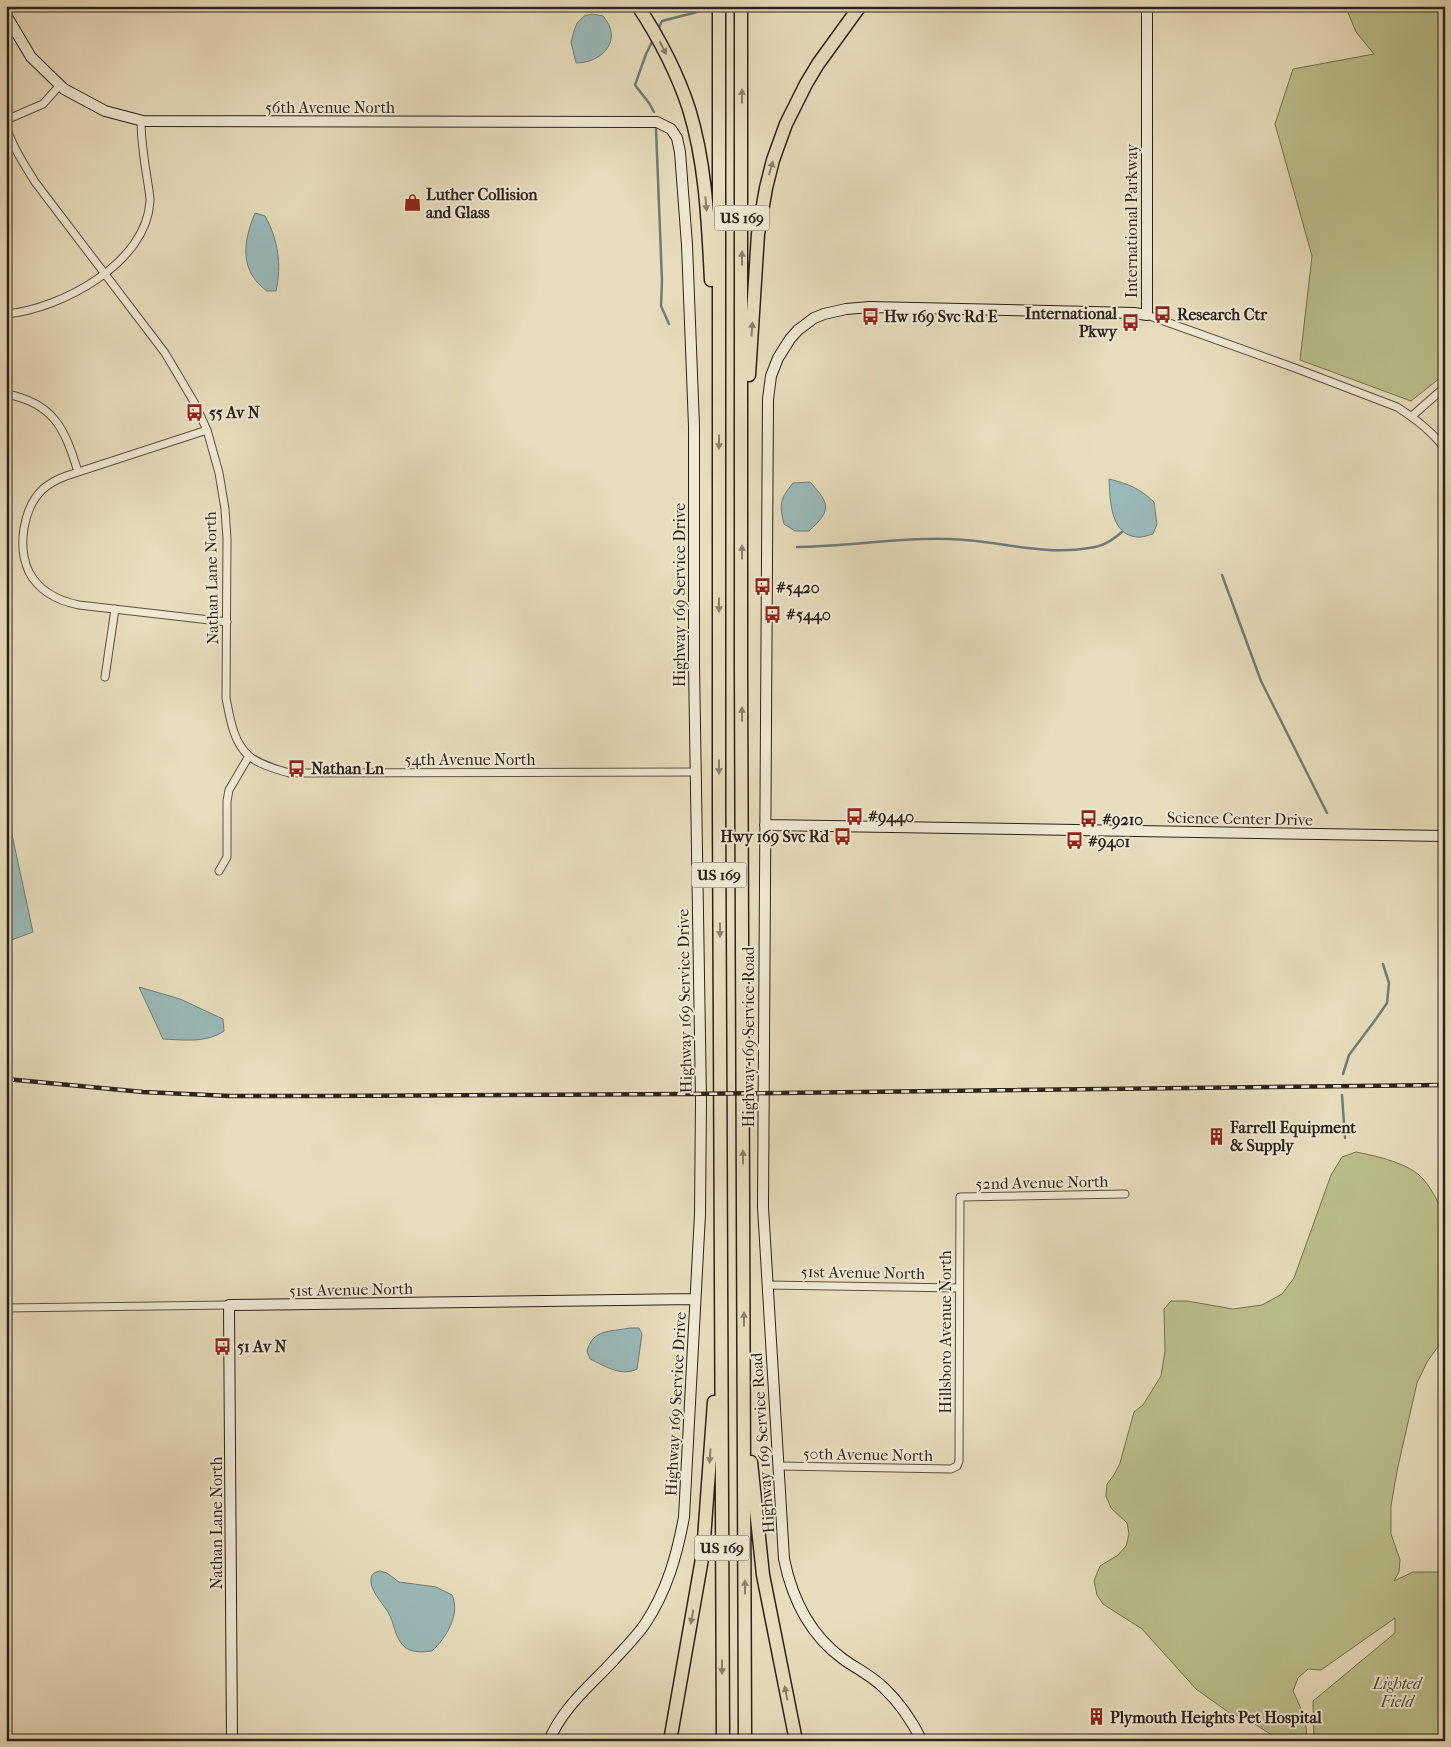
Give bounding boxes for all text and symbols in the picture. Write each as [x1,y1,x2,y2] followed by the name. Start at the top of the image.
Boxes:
[659,41,667,55] one-way arrow
[738,88,746,104] one-way arrow
[265,98,395,117] street label: 56th Avenue North
[1122,143,1141,298] street label: International Parkway
[767,160,775,176] one-way arrow
[426,185,538,222] place label: Luther Collision and Glass
[402,193,422,213] shop icon: Luther Collision and Glass
[702,196,710,212] one-way arrow
[714,206,770,230] road number: US 169
[738,250,746,266] one-way arrow
[1025,304,1118,342] place label: International Pkwy
[1153,304,1173,324] bus stop icon: Research Ctr
[1177,305,1268,324] place label: Research Ctr
[860,306,880,326] bus stop icon: Hw 169 Svc Rd E
[884,307,998,327] place label: Hw 169 Svc Rd E
[1121,312,1141,332] bus stop icon: International Pkwy
[749,321,757,337] one-way arrow
[185,402,205,422] bus stop icon: 55 Av N
[209,403,261,422] place label: 55 Av N
[715,434,723,450] one-way arrow
[670,503,689,687] street label: Highway 169 Service Drive
[201,511,222,645] street label: Nathan Lane North
[738,544,746,560] one-way arrow
[752,577,772,597] bus stop icon: #5420
[776,578,820,598] place label: #5420
[715,597,723,613] one-way arrow
[762,604,782,624] bus stop icon: #5440
[786,605,831,625] place label: #5440
[738,706,746,722] one-way arrow
[405,750,536,769] street label: 54th Avenue North
[287,758,307,778] bus stop icon: Nathan Ln
[311,759,385,778] place label: Nathan Ln
[715,759,723,775] one-way arrow
[844,806,864,826] bus stop icon: #9440
[868,807,914,827] place label: #9440
[1167,808,1313,829] street label: Science Center Drive
[1078,809,1098,829] bus stop icon: #9210
[1102,810,1143,830] place label: #9210
[833,826,853,846] bus stop icon: Hwy 169 Svc Rd
[720,827,830,847] place label: Hwy 169 Svc Rd
[1064,831,1084,851] bus stop icon: #9401
[1088,832,1131,852] place label: #9401
[692,862,746,888] road number: US 169
[673,908,696,1093] street label: Highway 169 Service Drive
[716,922,724,938] one-way arrow
[739,946,758,1128] street label: Highway 169 Service Road
[1229,1118,1356,1156] place label: Farrell Equipment & Supply
[1206,1126,1226,1146] building icon: Farrell Equipment & Supply
[739,1149,747,1165] one-way arrow
[975,1172,1109,1193] street label: 52nd Avenue North
[936,1250,955,1414] street label: Hillsboro Avenue North
[801,1262,925,1283] street label: 51st Avenue North
[289,1279,413,1300] street label: 51st Avenue North
[661,1311,690,1497] street label: Highway 169 Service Drive
[739,1311,747,1327] one-way arrow
[213,1336,233,1356] bus stop icon: 51 Av N
[237,1337,288,1356] place label: 51 Av N
[747,1352,778,1534] street label: Highway 169 Service Road
[803,1444,933,1465] street label: 50th Avenue North
[706,1448,714,1464] one-way arrow
[207,1456,226,1590] street label: Nathan Lane North
[694,1536,750,1560] road number: US 169
[741,1579,749,1595] one-way arrow
[687,1610,695,1626] one-way arrow
[718,1659,726,1675] one-way arrow
[1372,1674,1423,1711] park label: Lighted Field
[782,1685,790,1701] one-way arrow
[1086,1707,1106,1727] building icon: Plymouth Heights Pet Hospital
[1110,1708,1322,1728] place label: Plymouth Heights Pet Hospital

